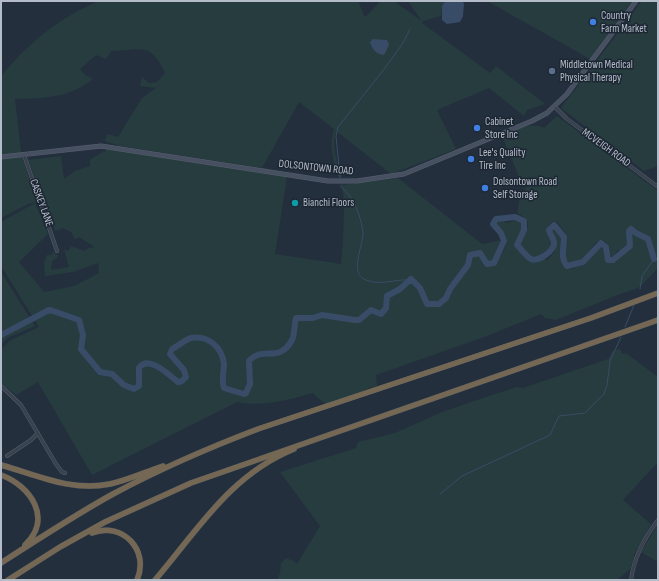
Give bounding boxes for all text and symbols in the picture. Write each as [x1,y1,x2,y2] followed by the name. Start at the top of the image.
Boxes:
[601,9,647,35] place label: Country Farm Market
[588,17,598,27] marker: Country Farm Market
[560,58,633,84] place label: Middletown Medical Physical Therapy
[547,66,557,76] marker: Middletown Medical Physical Therapy
[485,115,518,141] place label: Cabinet Store Inc
[472,123,482,133] marker: Cabinet Store Inc
[579,126,633,170] street label: MCVEIGH ROAD
[479,146,525,172] place label: Lee's Quality Tire Inc
[466,154,476,164] marker: Lee's Quality Tire Inc
[278,158,354,178] street label: DOLSONTOWN ROAD
[493,175,557,201] place label: Dolsontown Road Self Storage
[26,177,56,229] street label: CASKEY LANE
[480,183,490,193] marker: Dolsontown Road Self Storage
[303,196,354,210] place label: Bianchi Floors
[290,198,300,208] marker: Bianchi Floors

